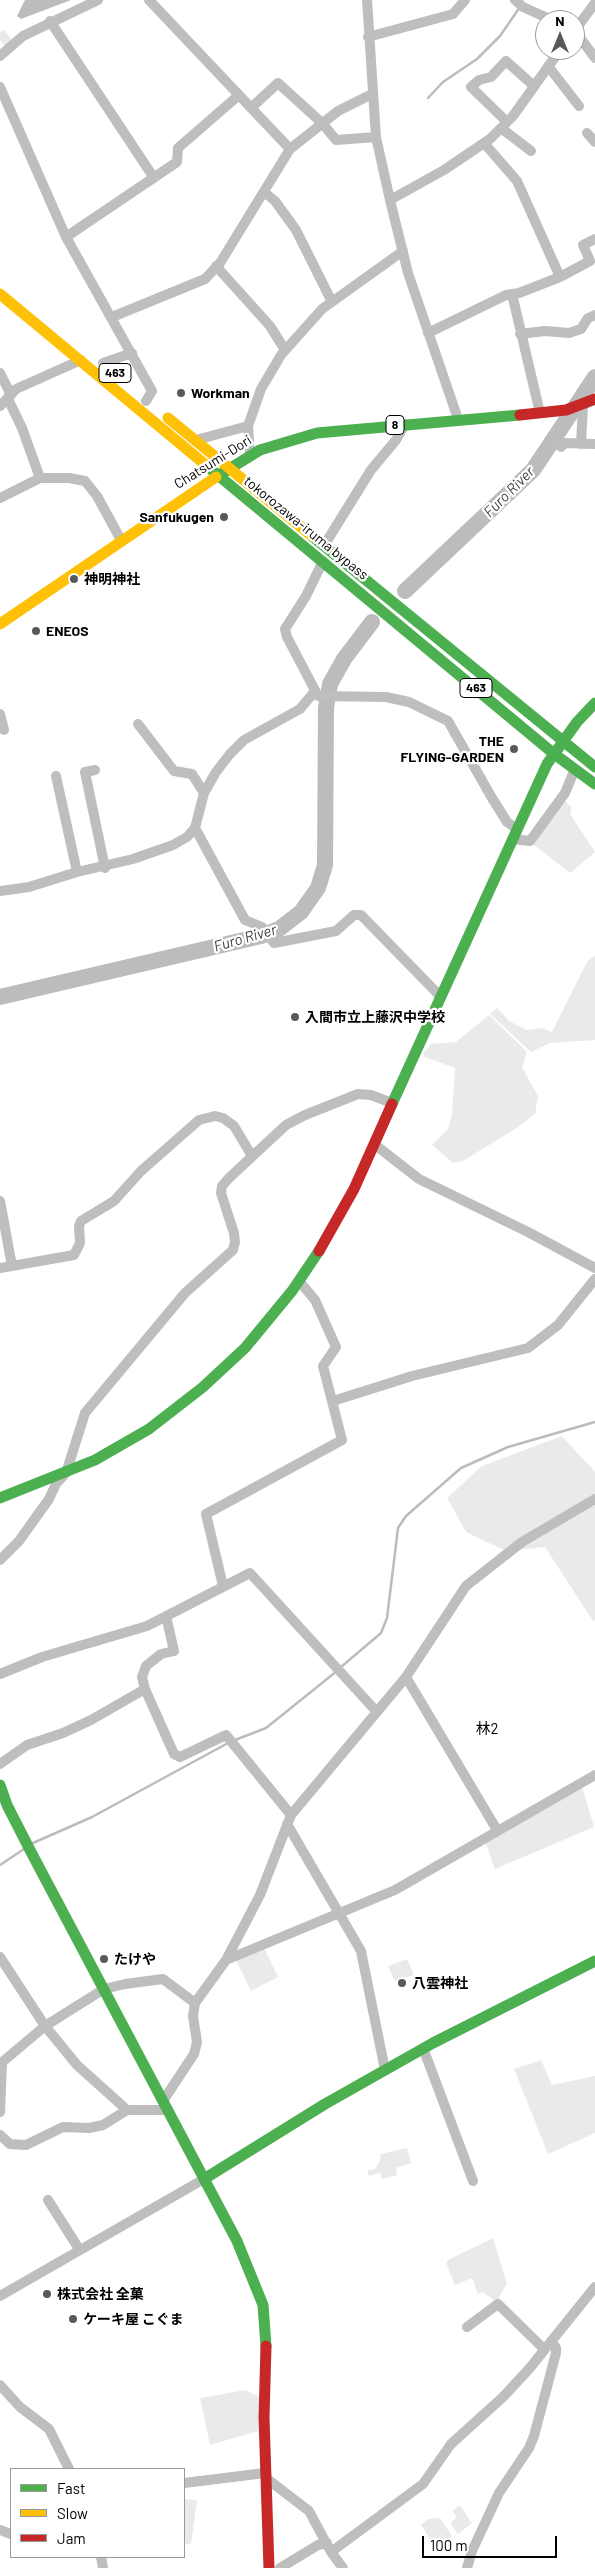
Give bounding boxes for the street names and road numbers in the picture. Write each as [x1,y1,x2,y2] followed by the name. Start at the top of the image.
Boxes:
[99,363,131,382] road number: 463
[386,416,404,434] road number: 8
[171,432,255,492] street label: Chatsumi-Dori
[240,473,372,583] street label: tokorozawa-iruma bypass
[460,678,492,698] road number: 463

